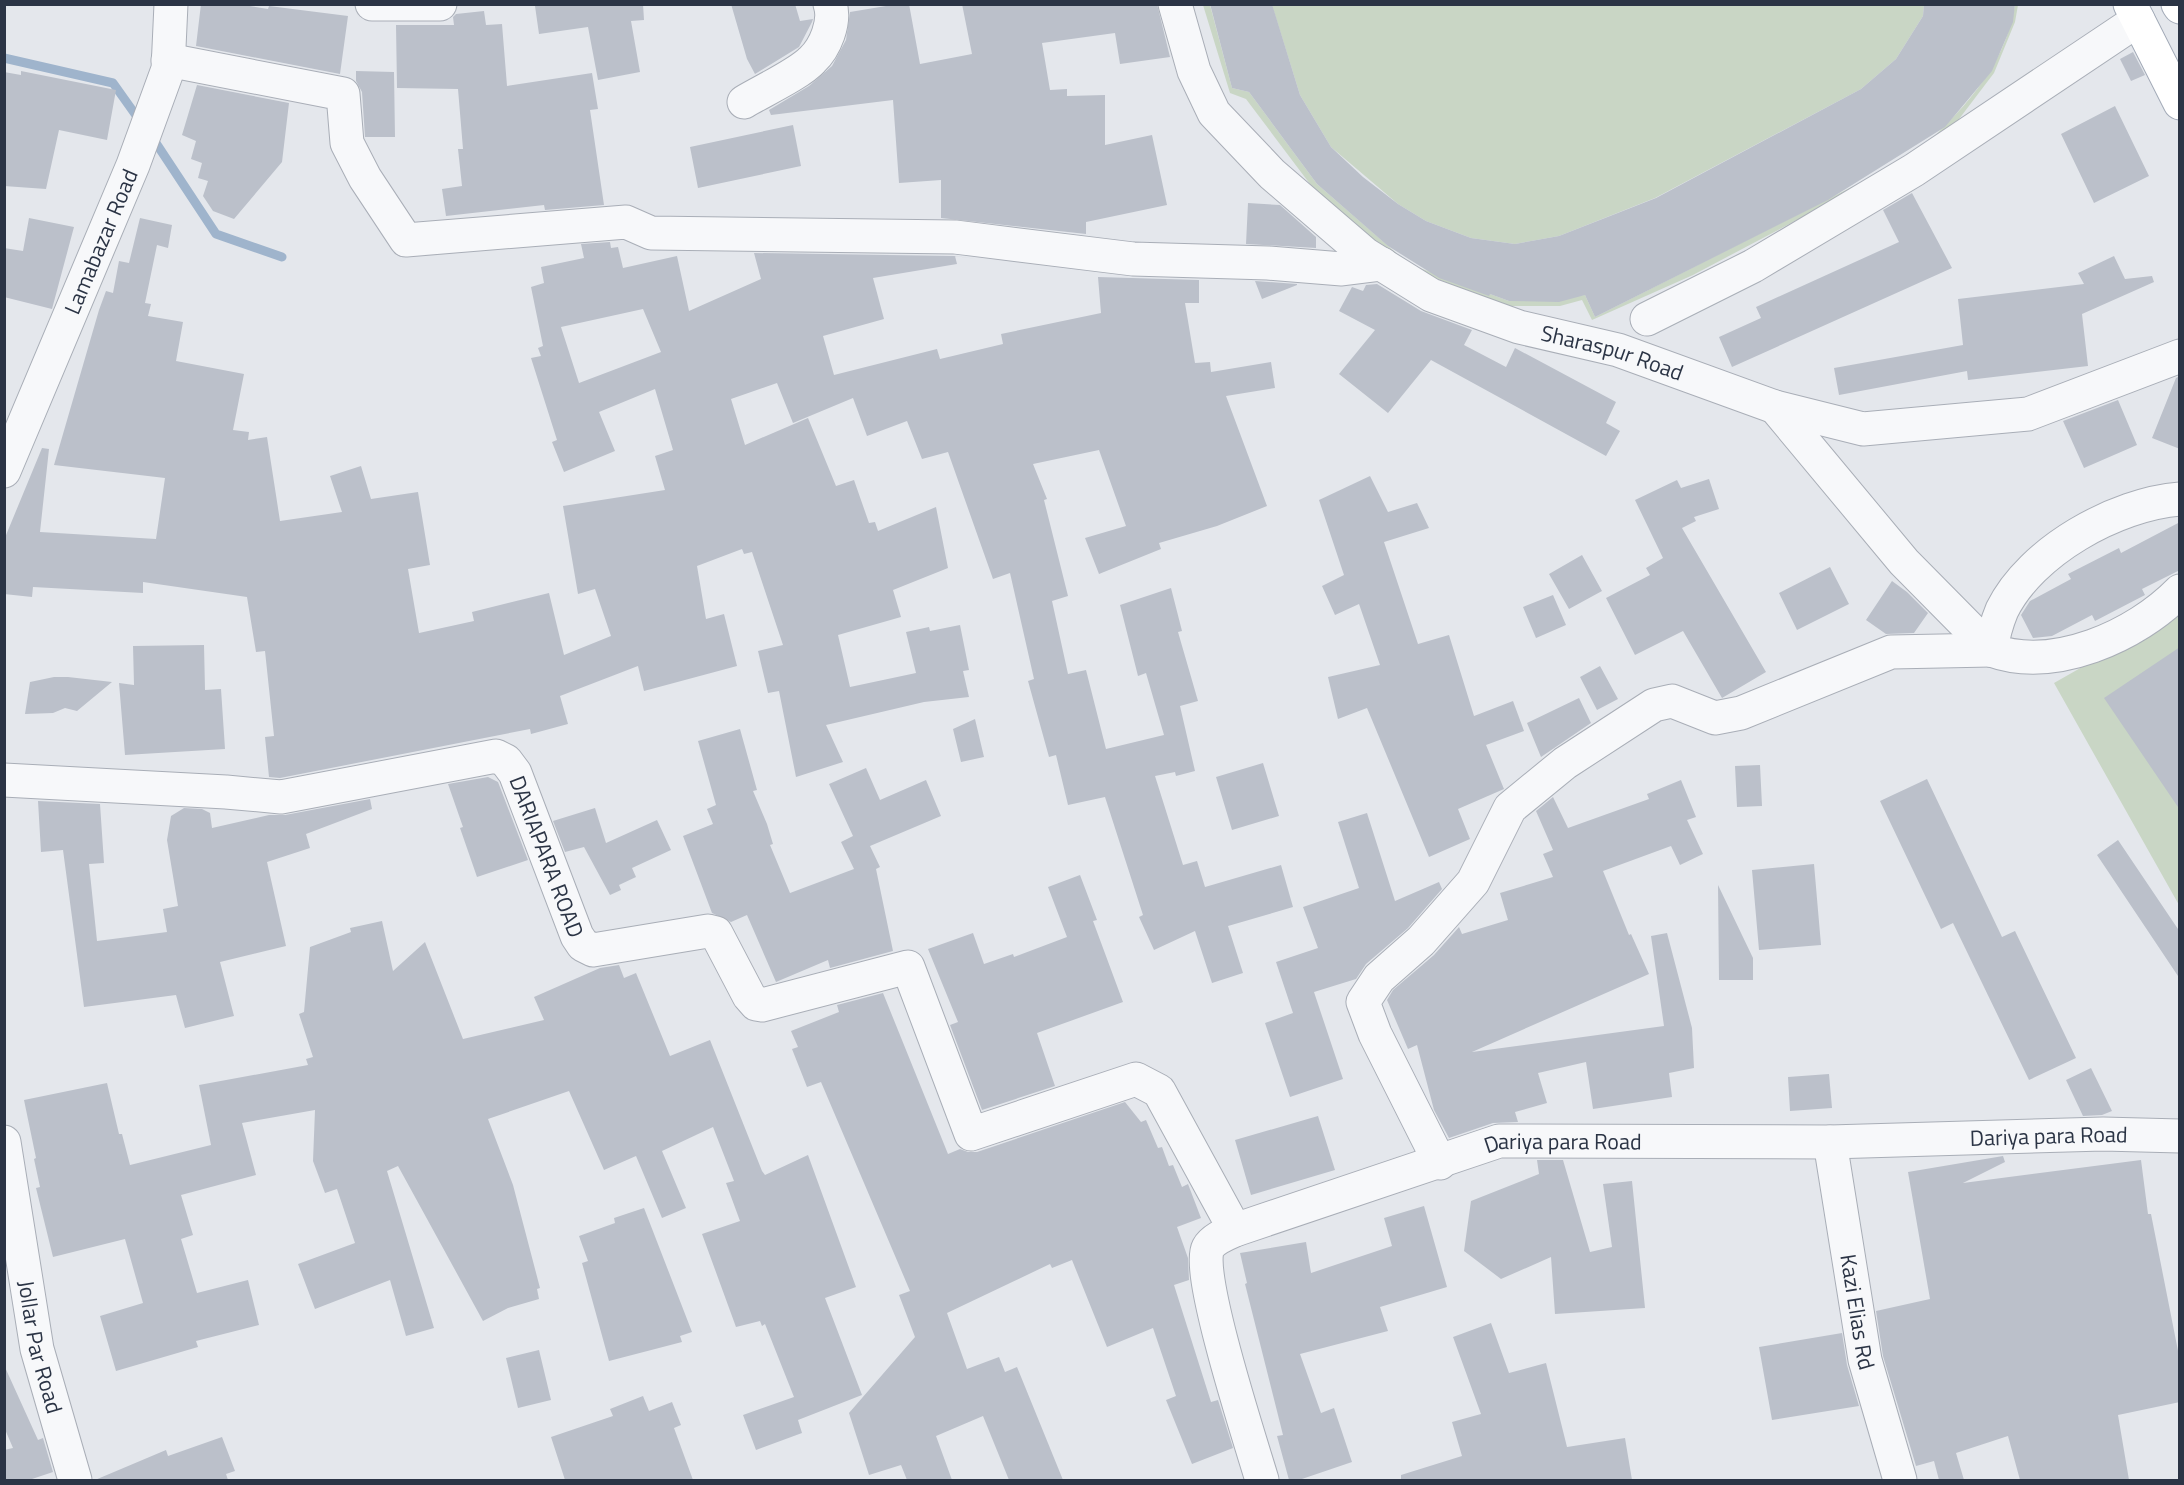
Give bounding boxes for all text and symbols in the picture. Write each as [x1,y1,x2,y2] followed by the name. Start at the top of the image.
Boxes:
[55,164,146,319] street label: Lamabazar Road
[1538,316,1688,389] street label: Sharaspur Road
[500,771,593,943] street label: DARIAPARA ROAD
[1969,1117,2128,1155] street label: Dariya para Road
[1479,1124,1642,1162] street label: Dariya para Road
[1831,1252,1884,1374] street label: Kazi Elias Rd
[9,1278,72,1417] street label: Jollar Par Road

